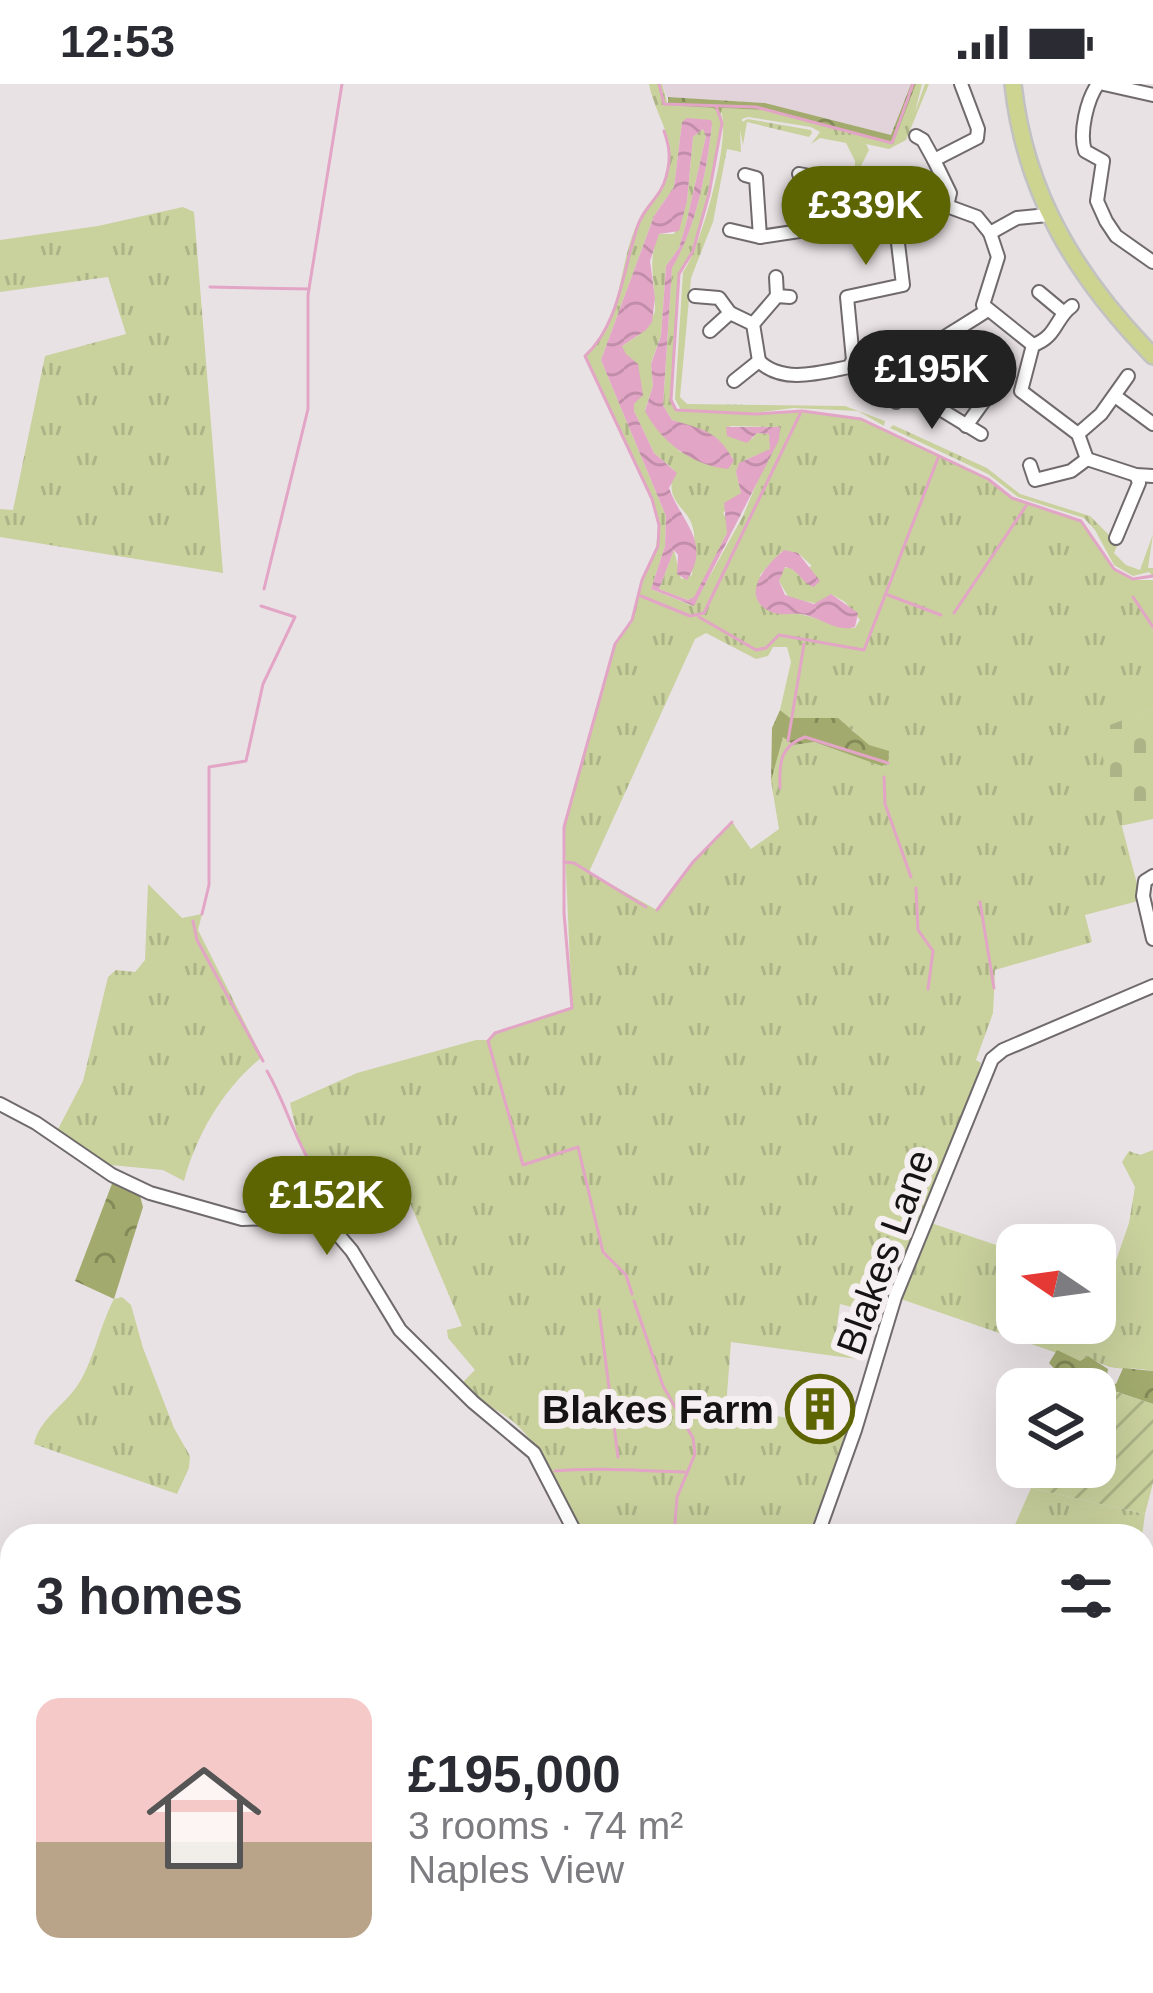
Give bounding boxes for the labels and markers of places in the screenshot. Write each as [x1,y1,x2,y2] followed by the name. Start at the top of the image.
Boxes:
[782,166,950,268] pin: £339K
[848,330,1016,432] pin: £195K
[243,1156,411,1258] pin: £152K
[785,1374,855,1444] building icon: Blakes Farm
[542,1388,774,1431] place label: Blakes Farm

